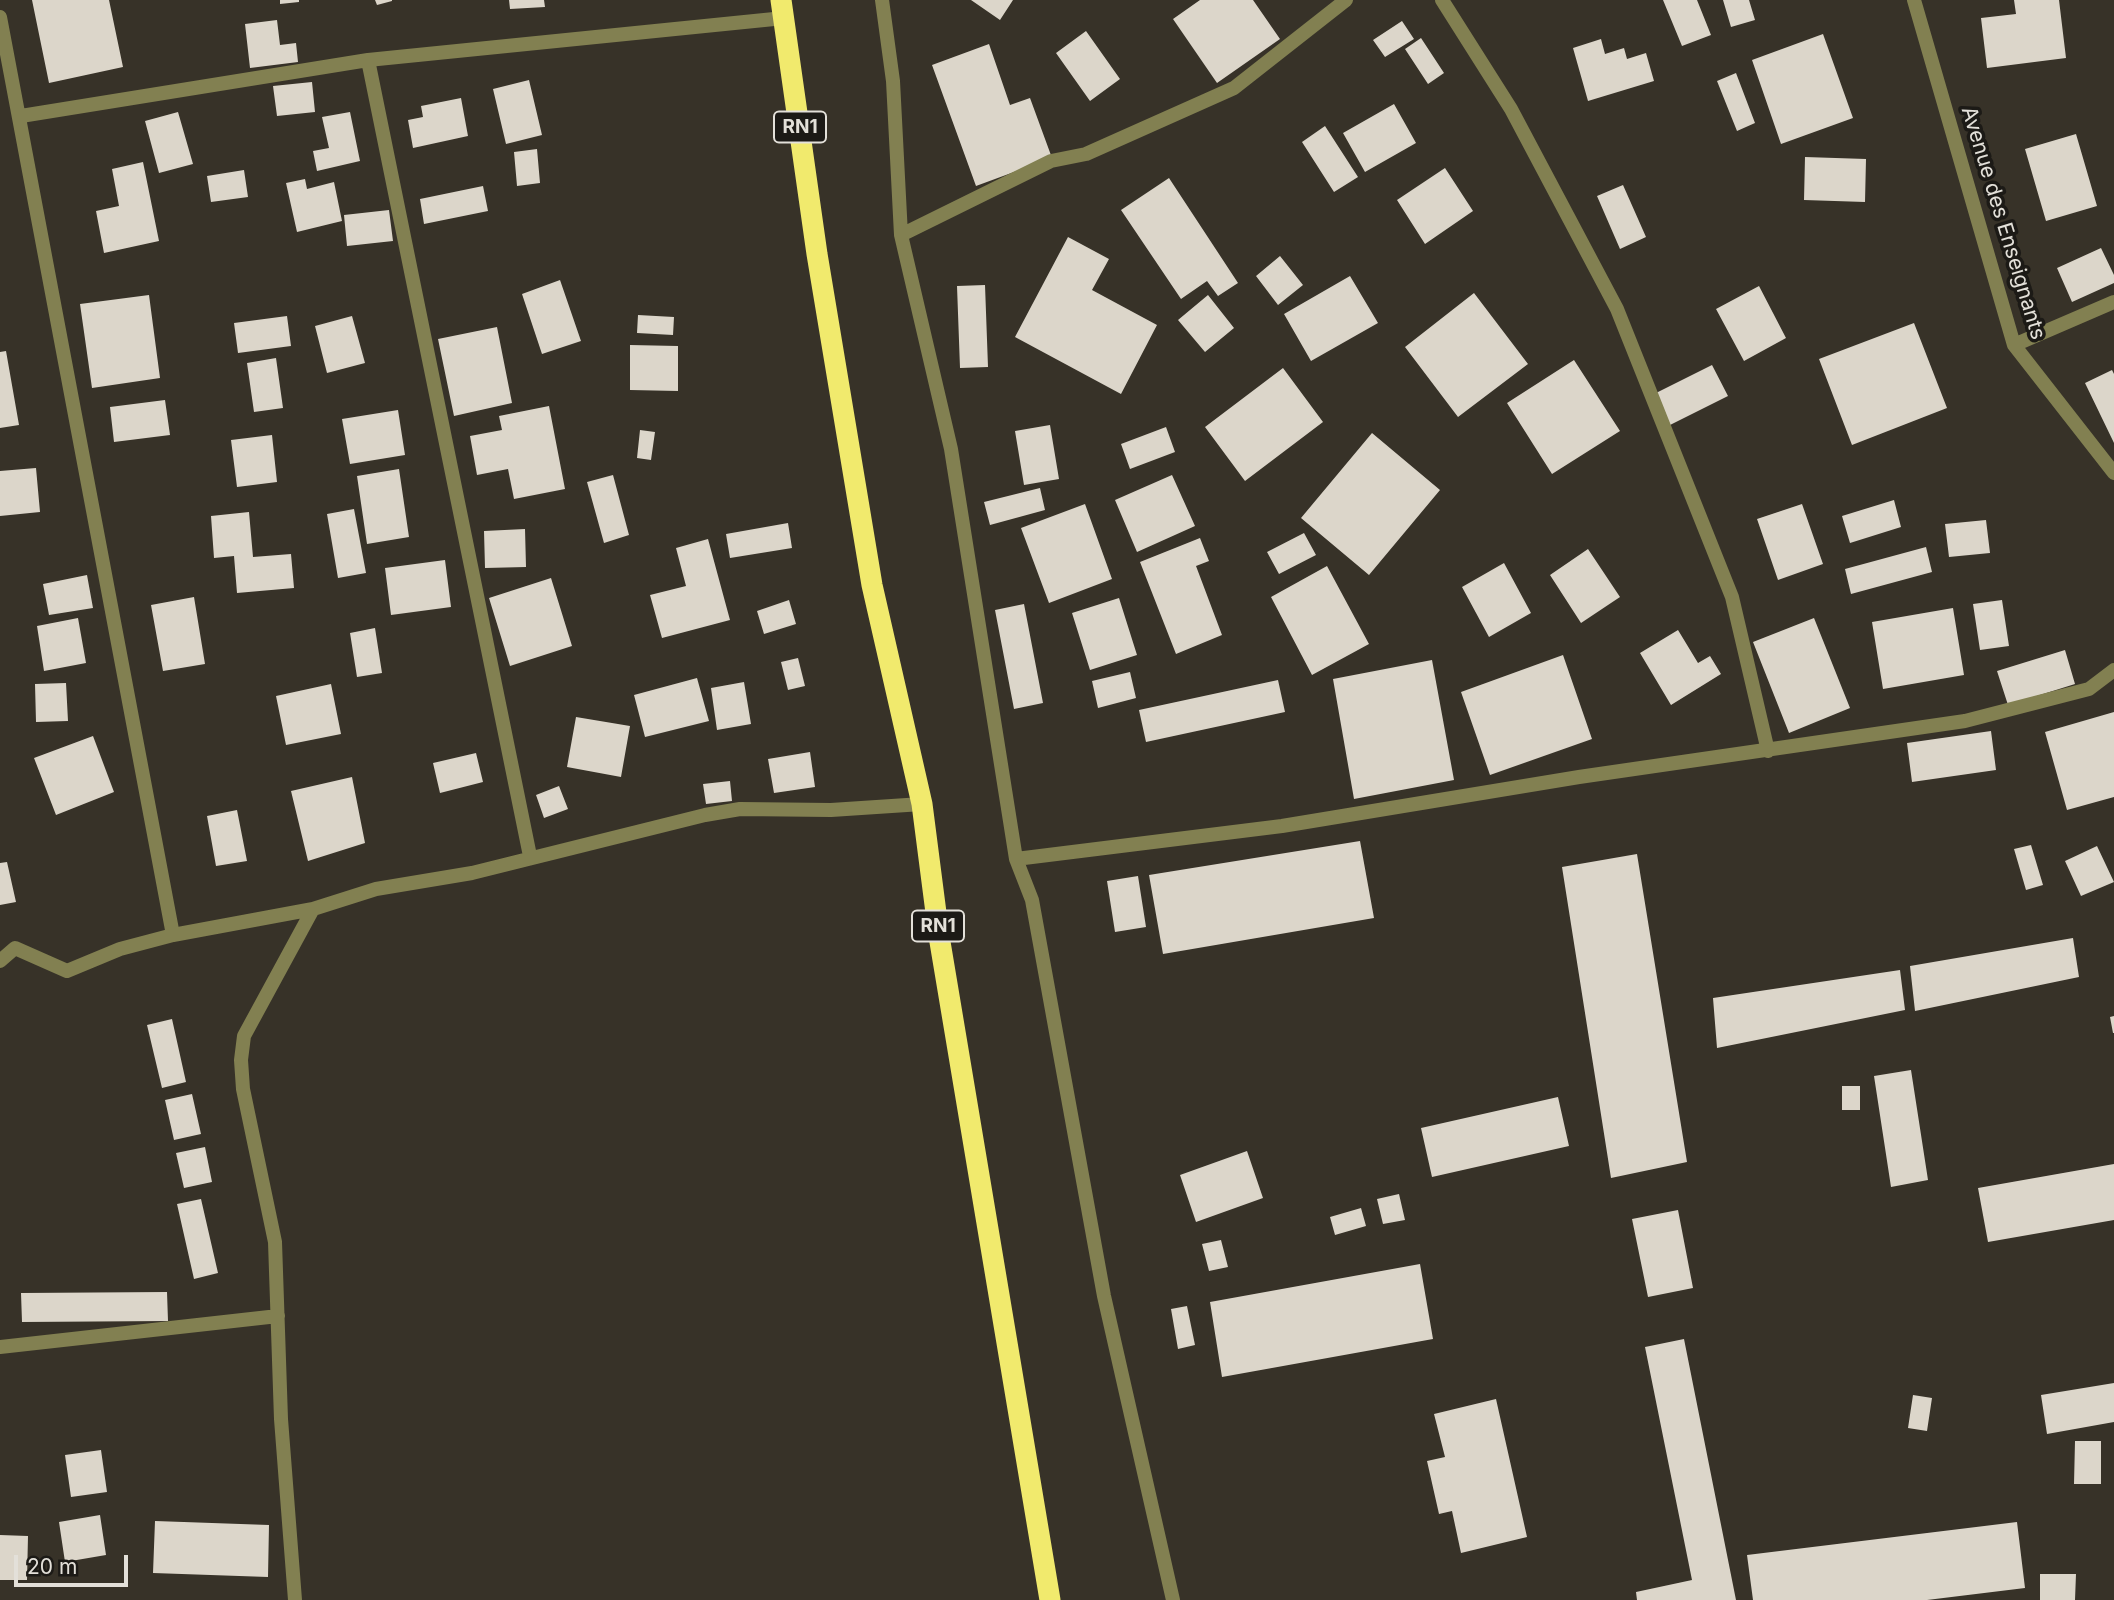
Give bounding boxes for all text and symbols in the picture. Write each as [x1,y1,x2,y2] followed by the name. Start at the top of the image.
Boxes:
[1956,103,2050,343] street label: Avenue des Enseignants
[774,111,826,142] road number: RN1
[912,910,964,942] road number: RN1
[18,1540,131,1584] scale bar
[27,1554,77,1579] text: 20 m

